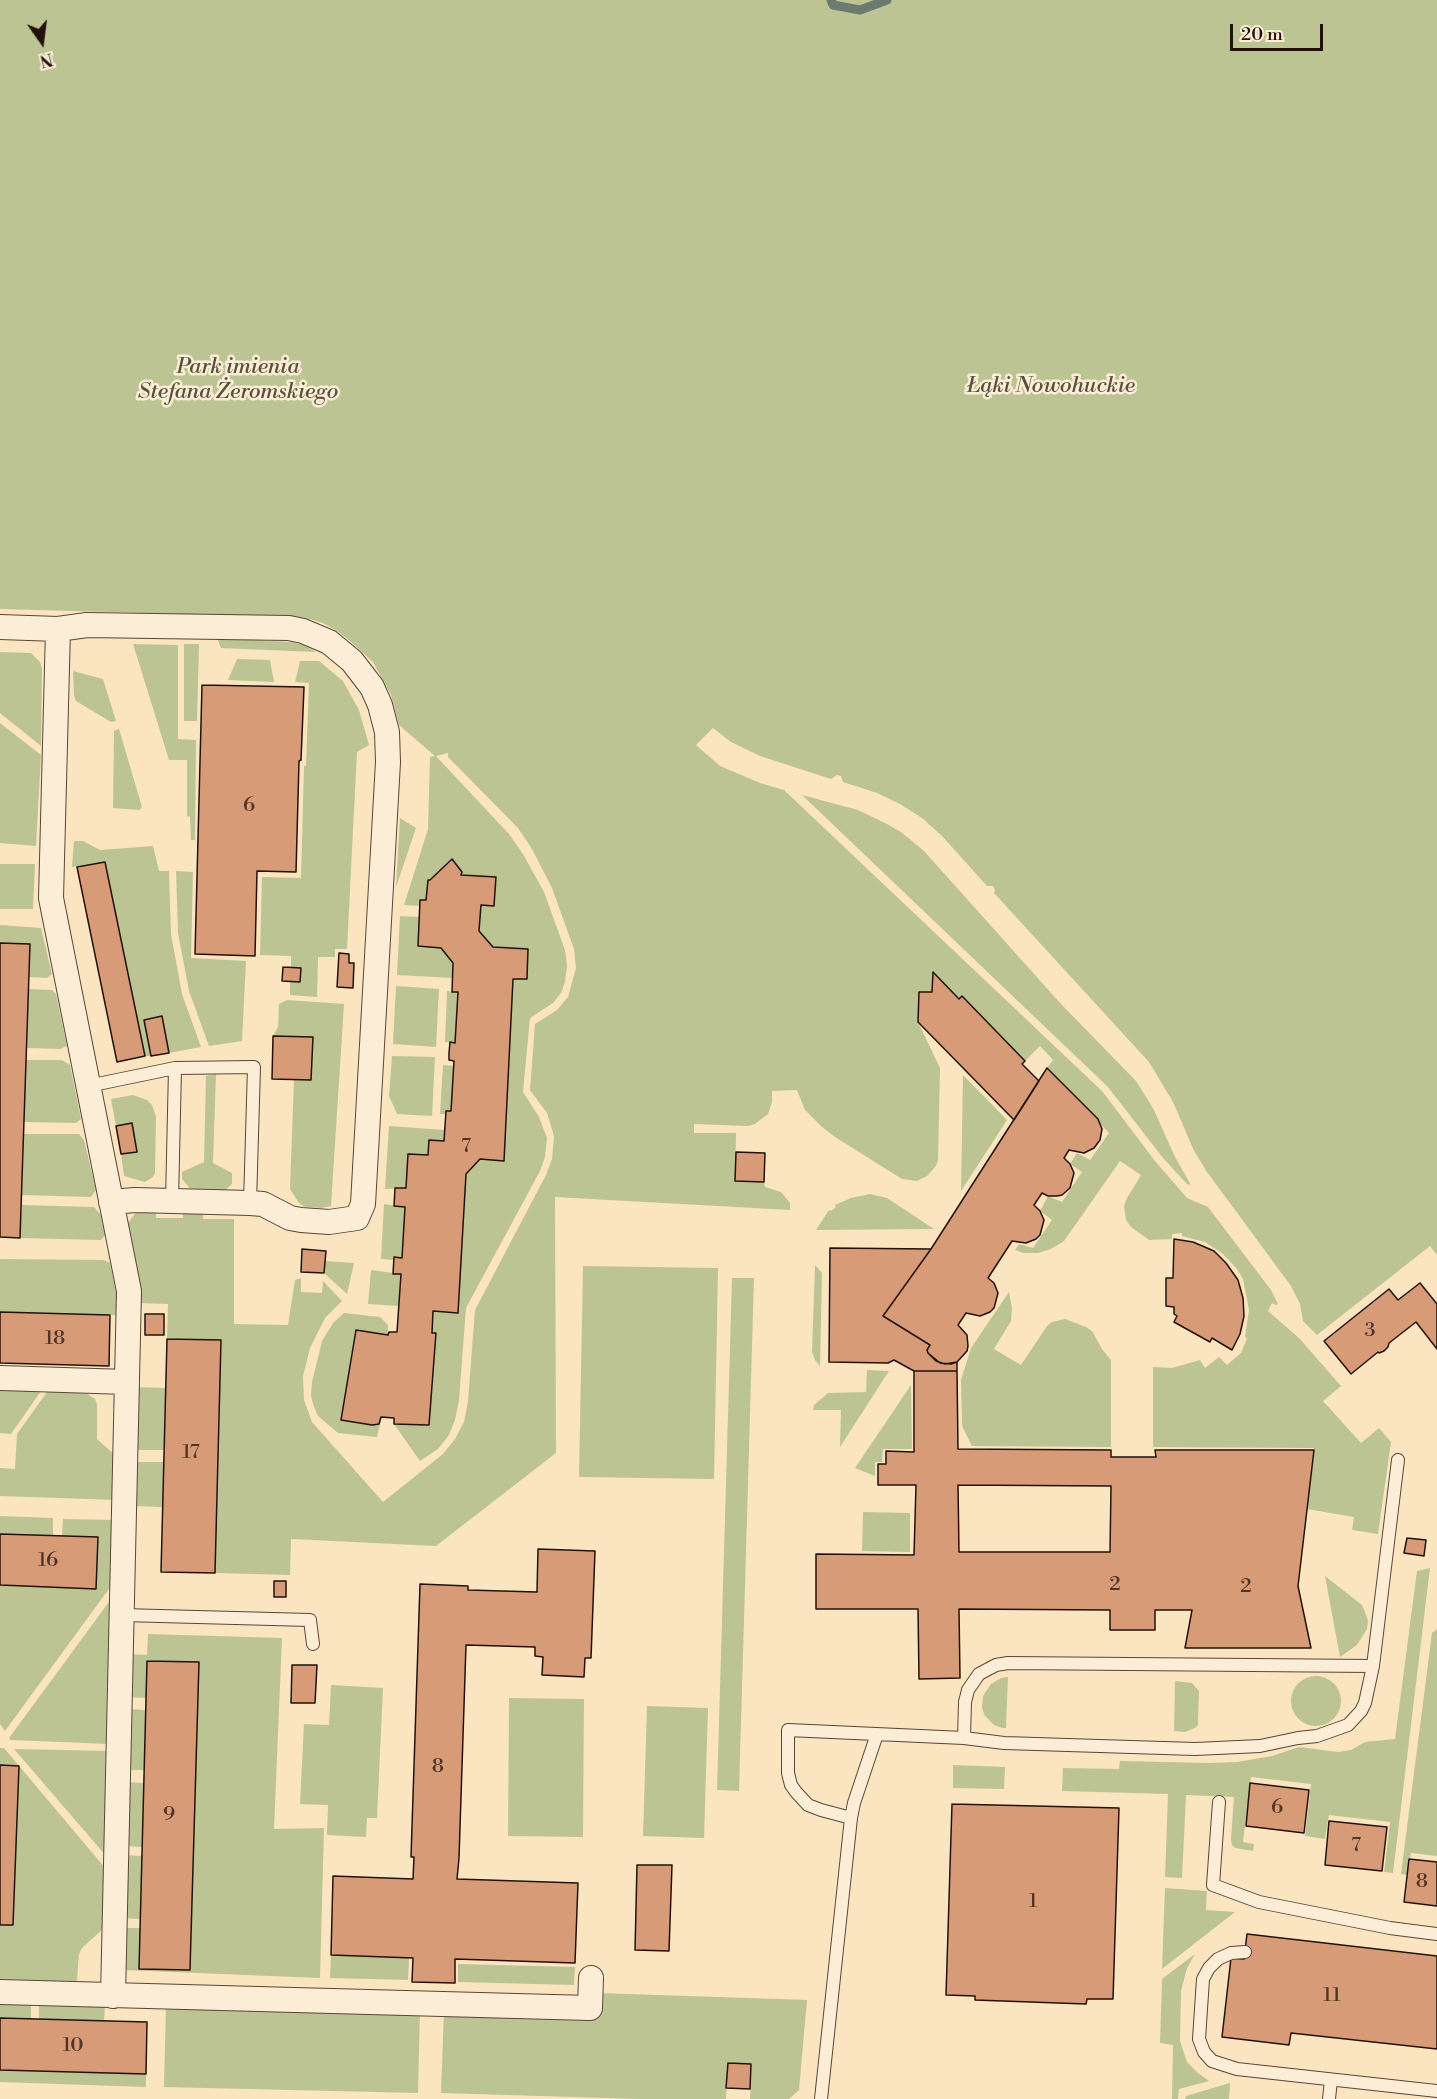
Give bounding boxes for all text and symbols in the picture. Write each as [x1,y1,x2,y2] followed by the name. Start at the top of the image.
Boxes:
[12,12,72,72] north arrow
[1233,12,1326,50] scale bar
[1241,23,1283,46] text: 20 m
[38,48,55,71] text: N
[138,355,338,406] park label: Park imienia Stefana Żeromskiego
[967,374,1135,400] park label: Łąki Nowohuckie
[243,794,255,818] house number: 6
[461,1135,471,1159] house number: 7
[1364,1319,1376,1343] house number: 3
[45,1327,65,1351] house number: 18
[182,1441,200,1465] house number: 17
[38,1549,58,1573] house number: 16
[1109,1573,1121,1597] house number: 2
[1240,1575,1252,1599] house number: 2
[432,1755,444,1779] house number: 8
[1271,1796,1283,1820] house number: 6
[163,1803,175,1827] house number: 9
[1351,1834,1361,1858] house number: 7
[1416,1870,1428,1894] house number: 8
[1029,1890,1037,1914] house number: 1
[1323,1984,1341,2008] house number: 11
[62,2034,84,2058] house number: 10

